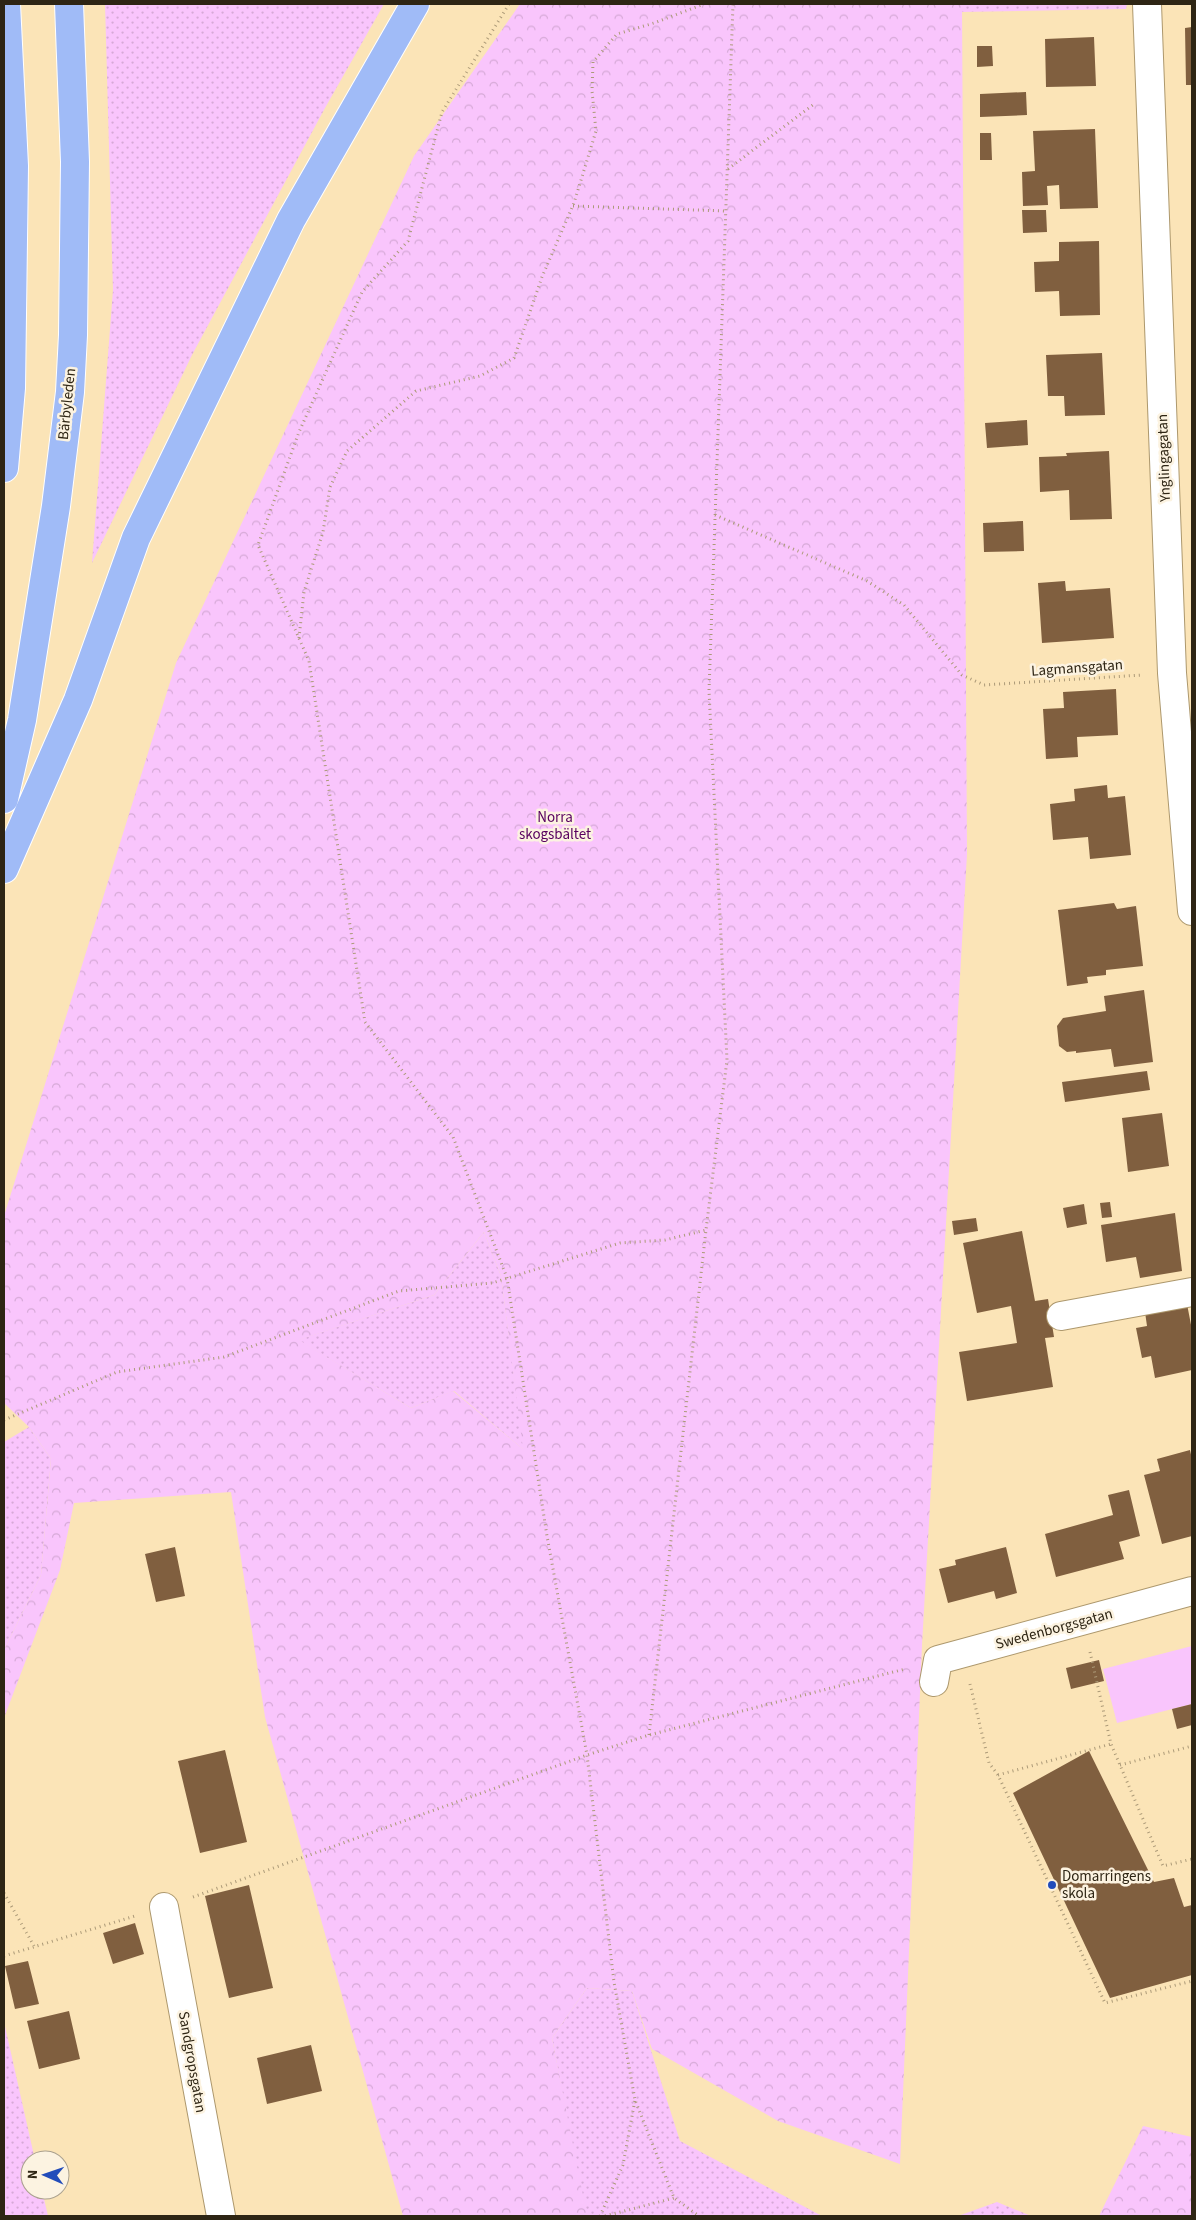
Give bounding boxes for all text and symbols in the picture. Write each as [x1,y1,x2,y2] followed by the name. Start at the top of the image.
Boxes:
[53,367,81,441] street label: Bärbyleden
[1152,414,1176,503] street label: Ynglingagatan
[1030,654,1124,682] street label: Lagmansgatan
[519,807,591,845] park label: Norra skogsbältet
[993,1603,1115,1655] street label: Swedenborgsgatan
[1062,1866,1151,1904] place label: Domarringens skola
[1046,1879,1058,1891] marker: Domarringens skola
[173,2010,211,2114] street label: Sandgropsgatan
[20,2150,70,2200] north arrow
[23,2170,43,2180] text: N

